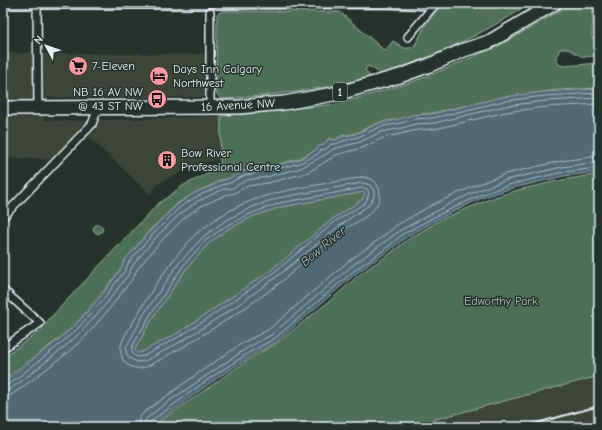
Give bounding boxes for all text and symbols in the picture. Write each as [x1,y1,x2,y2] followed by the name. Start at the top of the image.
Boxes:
[26,26,66,66] north arrow
[31,33,46,47] text: N
[67,55,89,77] supermarket icon: 7-Eleven
[92,59,135,73] place label: 7-Eleven
[173,62,263,90] place label: Days Inn Calgary Northwest
[148,65,170,87] hotel icon: Days Inn Calgary Northwest
[333,83,347,101] road number: 1
[73,85,144,113] place label: NB 16 AV NW @ 43 ST NW
[146,88,168,110] bus stop icon: NB 16 AV NW @ 43 ST NW
[201,96,276,114] street label: 16 Avenue NW
[181,146,280,174] place label: Bow River Professional Centre
[156,149,178,171] building icon: Bow River Professional Centre
[297,222,349,269] water label: Bow River
[464,294,538,308] park label: Edworthy Park

